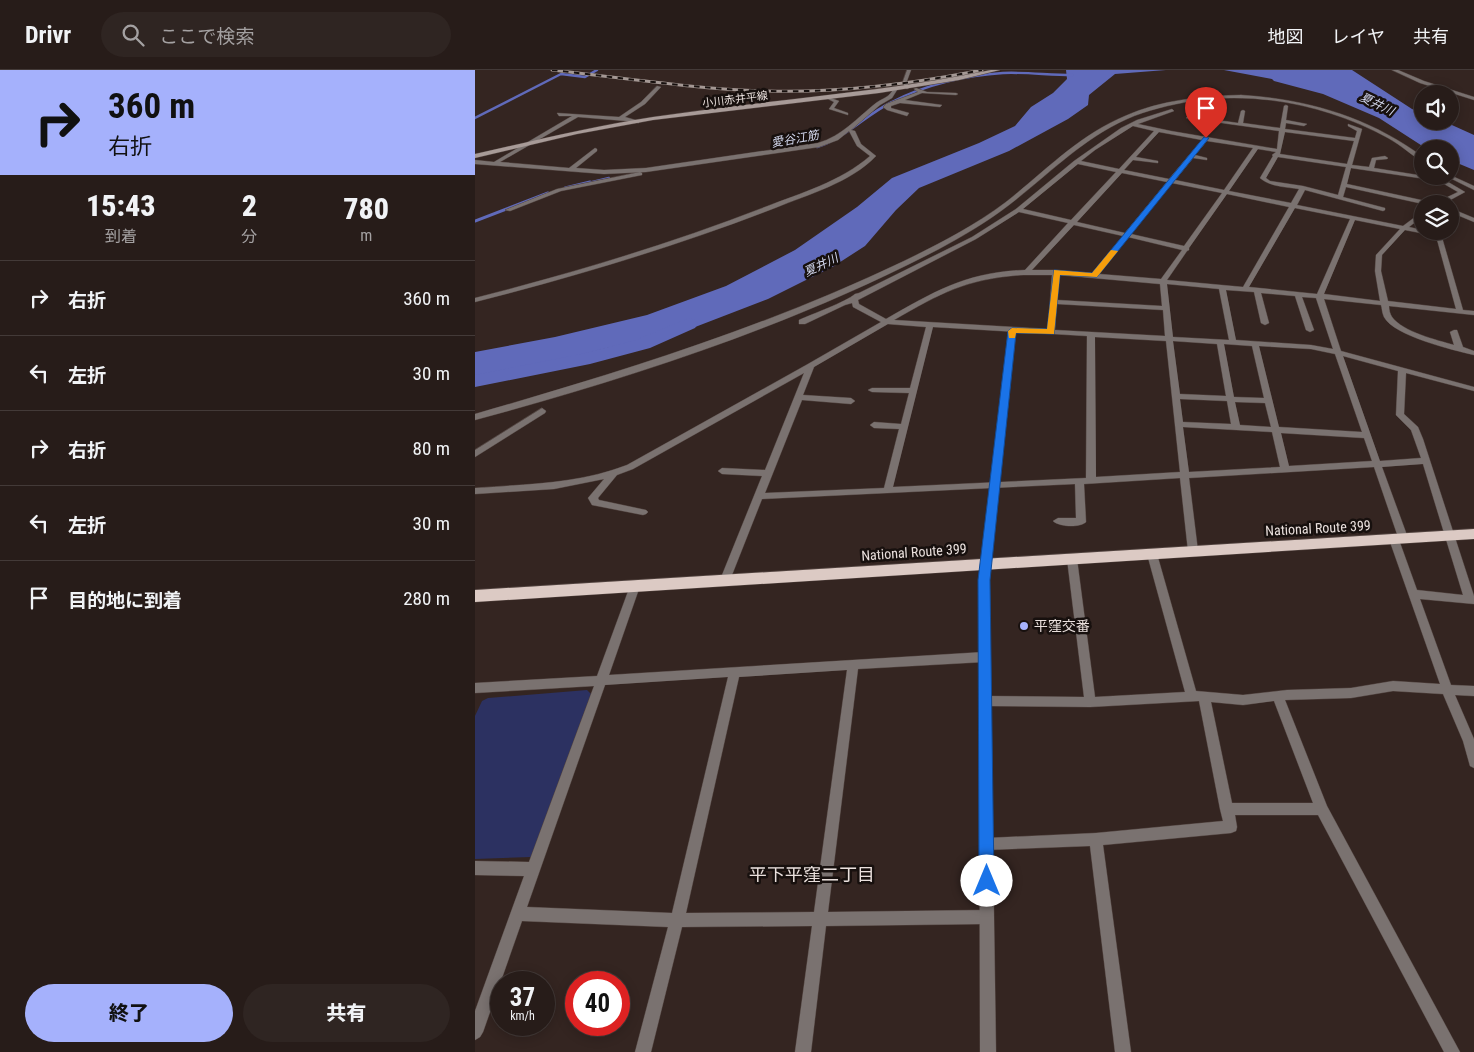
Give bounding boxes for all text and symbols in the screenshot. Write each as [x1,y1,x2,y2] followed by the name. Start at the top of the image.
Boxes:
[101,12,451,57] search box
[25,21,71,49] text: Drivr
[119,21,147,49] icon: search
[159,25,254,48] text: ここで検索
[1268,26,1304,47] text: 地図
[1332,26,1385,47] text: レイヤ
[1413,26,1449,47] text: 共有
[1414,85,1459,240] map controls
[1414,85,1459,130] button: sound
[108,86,195,127] text: 360 m
[1185,87,1227,138] pin
[702,89,769,110] street label: 小川赤井平線
[25,90,90,155] icon: right
[1358,90,1398,119] water label: 夏井川
[1192,94,1220,122] icon: arrive
[770,128,822,150] water label: 愛谷江筋
[108,134,152,159] text: 右折
[1414,140,1459,185] button: search
[86,188,155,223] text: 15:43
[242,188,257,223] text: 2
[343,191,389,226] text: 780
[1414,195,1459,240] button: layers
[360,226,372,245] text: m
[105,227,137,246] text: 到着
[241,227,257,246] text: 分
[802,250,842,279] water label: 夏井川
[25,284,53,312] icon: right
[403,287,450,310] text: 360 m
[68,289,106,312] text: 右折
[25,359,53,387] icon: left
[413,362,450,385] text: 30 m
[68,364,106,387] text: 左折
[25,434,53,462] icon: right
[413,437,450,460] text: 80 m
[68,439,106,462] text: 右折
[25,509,53,537] icon: left
[413,512,450,535] text: 30 m
[68,514,106,537] text: 左折
[1265,517,1371,539] street label: National Route 399
[861,540,967,564] street label: National Route 399
[25,584,53,612] icon: arrive
[403,587,450,610] text: 280 m
[68,589,182,612] text: 目的地に到着
[1034,618,1090,634] place label: 平窪交番
[1018,620,1030,632] marker: 平窪交番
[960,854,1012,906] position arrow
[749,864,875,885] district label: 平下平窪二丁目
[565,971,630,1036] speed limit sign: 40
[510,983,535,1012] text: 37
[25,984,233,1042] button: 終了
[243,984,450,1042] button: 共有
[510,1009,535,1023] text: km/h

